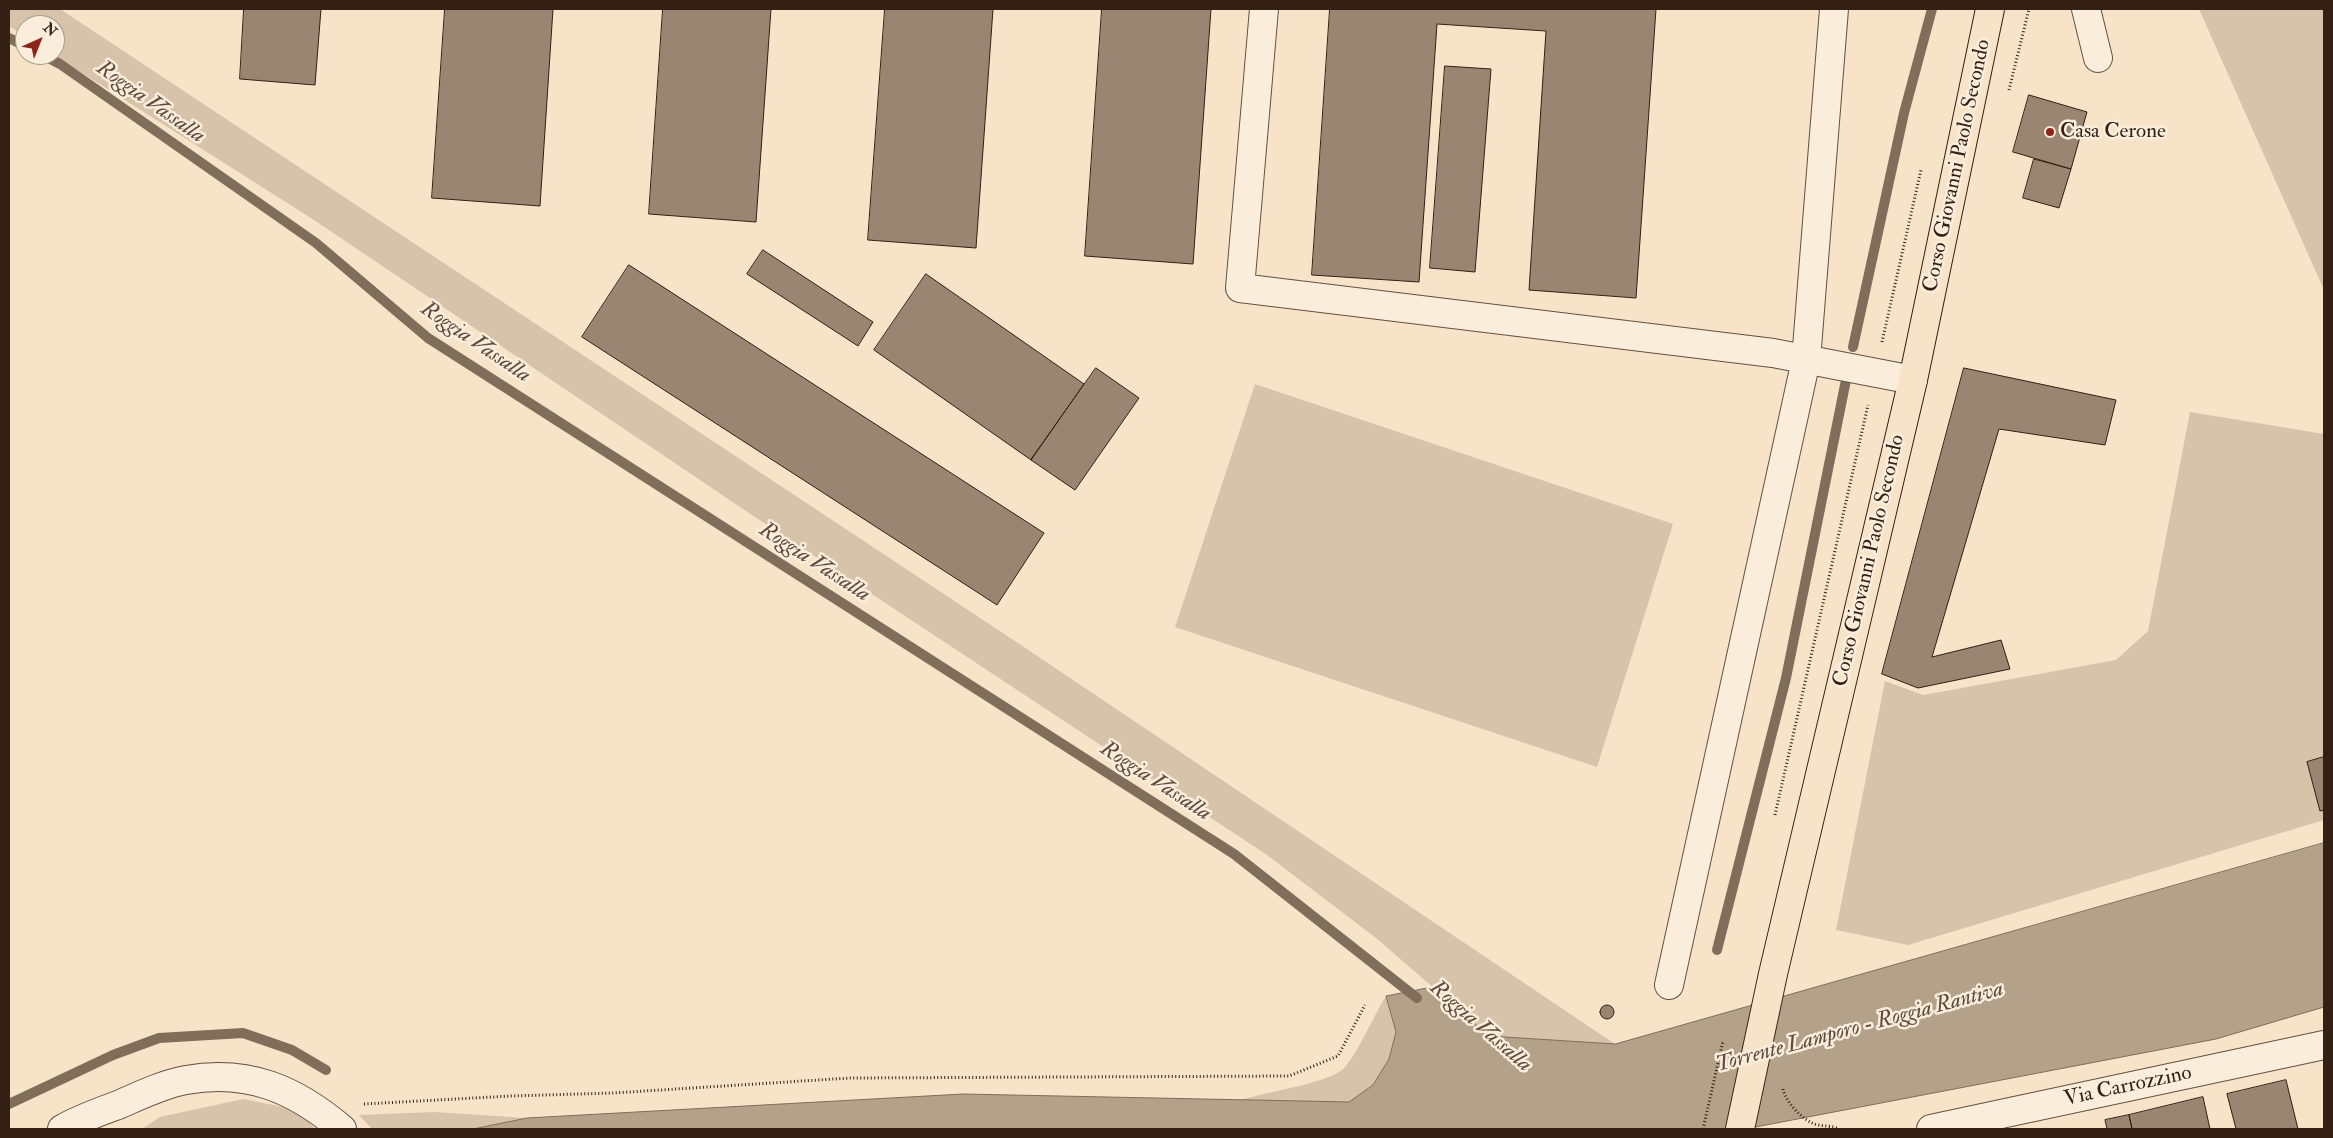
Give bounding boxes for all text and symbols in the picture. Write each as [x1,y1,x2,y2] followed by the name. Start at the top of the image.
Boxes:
[15,15,65,65] north arrow
[40,19,60,40] text: N
[1919,37,1997,295] street label: Corso Giovanni Paolo Secondo
[91,56,209,150] water label: Roggia Vassalla
[2060,119,2166,145] place label: Casa Cerone
[2044,126,2056,138] marker: Casa Cerone
[415,297,535,389] water label: Roggia Vassalla
[1829,433,1911,689] street label: Corso Giovanni Paolo Secondo
[754,517,874,609] water label: Roggia Vassalla
[1095,736,1215,828] water label: Roggia Vassalla
[1424,975,1536,1079] water label: Roggia Vassalla
[1713,977,2007,1079] water label: Torrente Lamporo - Roggia Rantiva
[2062,1061,2194,1113] street label: Via Carrozzino

